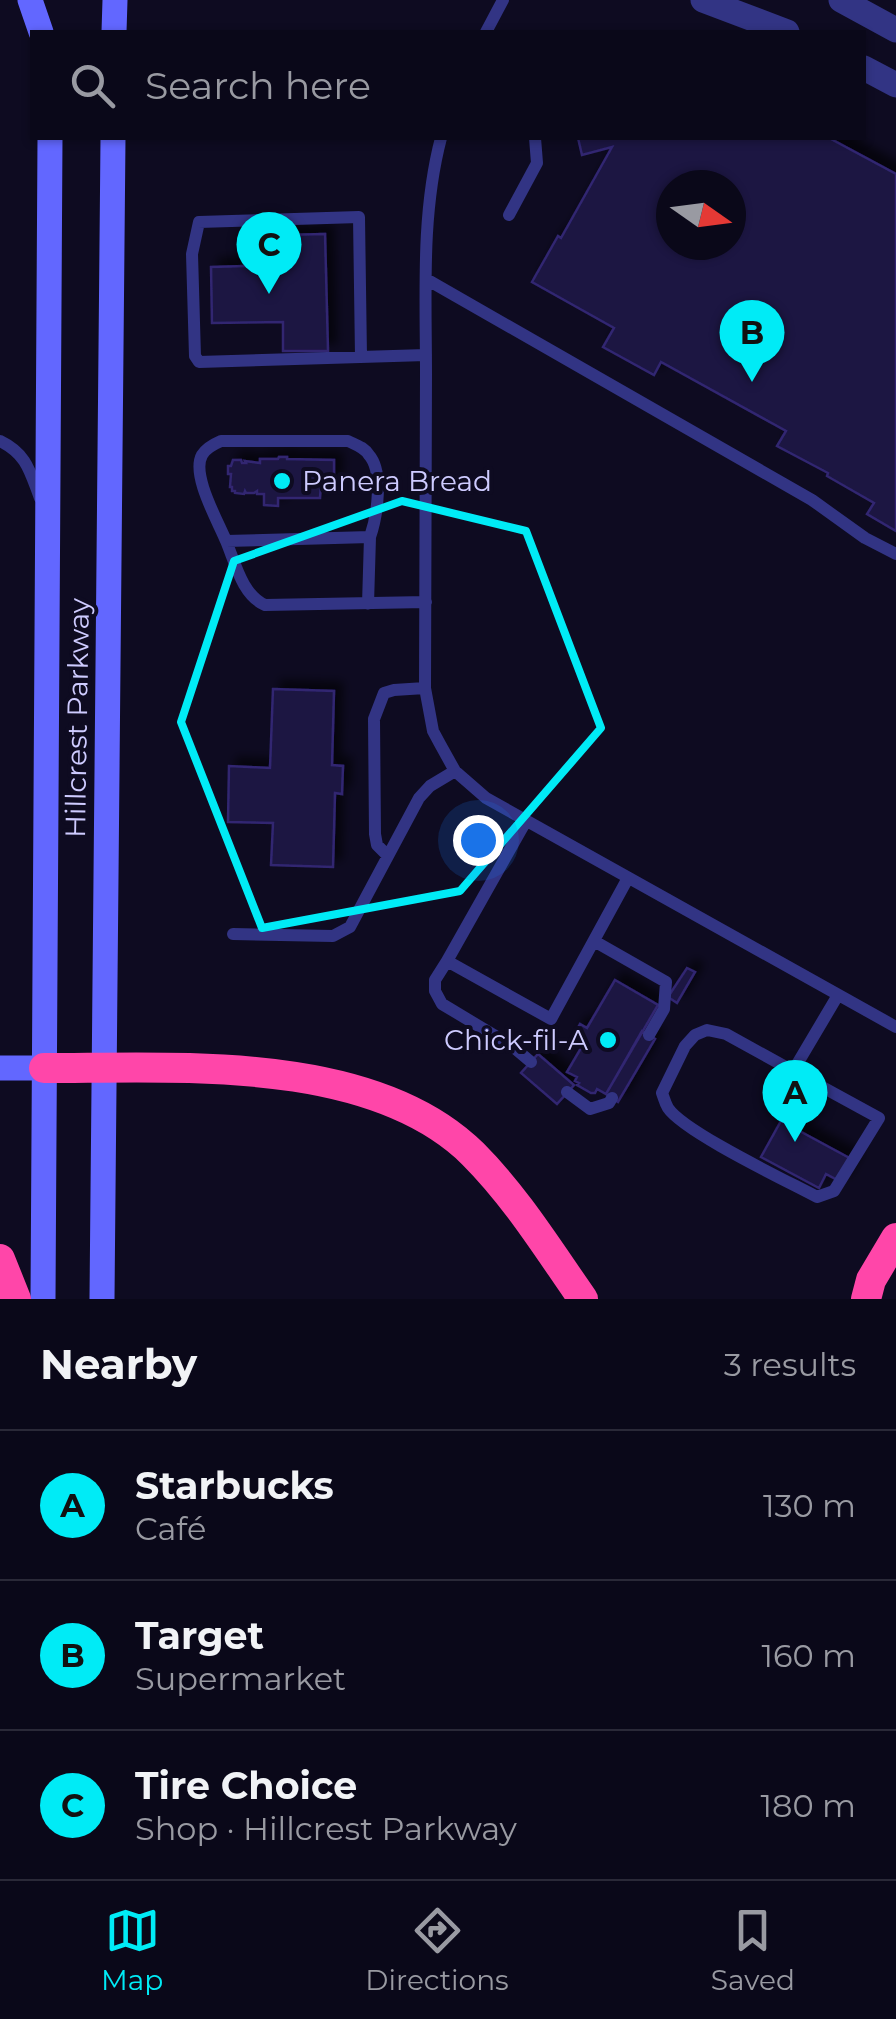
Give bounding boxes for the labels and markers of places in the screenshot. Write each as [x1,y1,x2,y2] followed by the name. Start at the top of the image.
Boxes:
[236,212,302,294] pin: C
[720,300,784,382] pin: B
[302,464,492,498] place label: Panera Bread
[271,470,293,492] marker: Panera Bread
[444,1023,589,1057] place label: Chick-fil-A
[597,1029,619,1051] marker: Chick-fil-A
[762,1060,828,1142] pin: A

